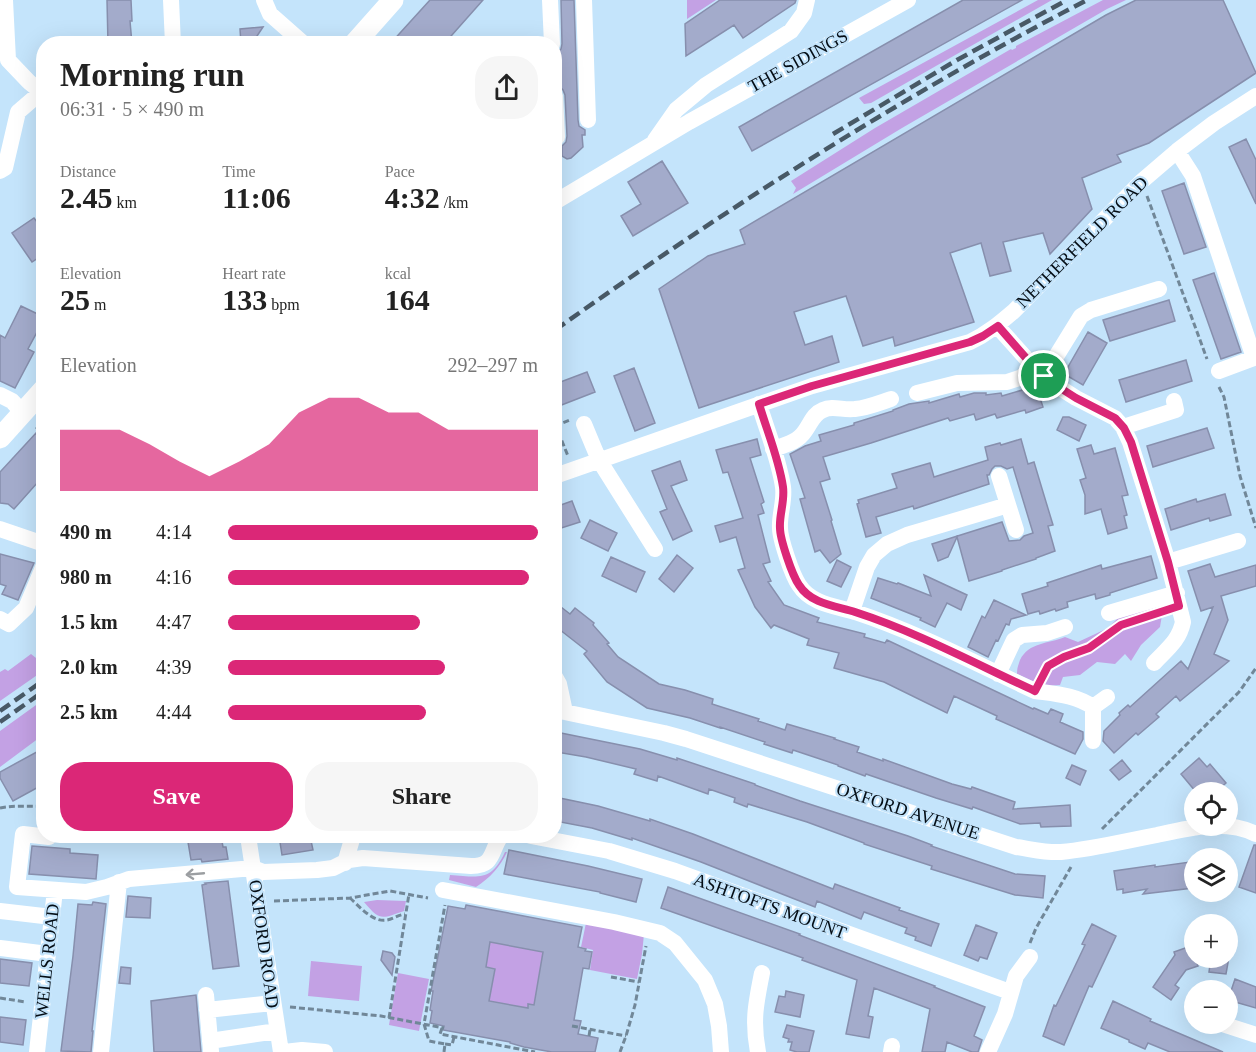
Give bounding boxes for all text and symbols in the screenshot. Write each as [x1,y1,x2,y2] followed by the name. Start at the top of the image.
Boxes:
[745,25,851,97] street label: THE SIDINGS
[475,56,538,119] button: share
[60,57,244,93] text: Morning run
[60,98,204,120] text: 06:31 · 5 × 490 m
[60,163,116,180] text: Distance
[222,163,256,180] text: Time
[385,163,415,180] text: Pace
[1012,172,1152,312] street label: NETHERFIELD ROAD
[60,181,113,214] text: 2.45
[222,181,291,214] text: 11:06
[385,181,440,214] text: 4:32
[113,194,137,211] text: km
[440,194,469,211] text: /km
[60,265,121,282] text: Elevation
[222,265,286,282] text: Heart rate
[385,265,411,282] text: kcal
[60,283,90,316] text: 25
[222,283,267,316] text: 133
[385,283,430,316] text: 164
[90,296,106,313] text: m
[267,296,300,313] text: bpm
[1018,350,1069,401] pin
[60,354,137,376] text: Elevation
[447,354,538,376] text: 292–297 m
[1027,359,1060,392] icon: arrive
[60,521,112,543] text: 490 m
[156,521,192,543] text: 4:14
[60,566,112,588] text: 980 m
[156,566,192,588] text: 4:16
[60,611,118,633] text: 1.5 km
[156,611,192,633] text: 4:47
[60,656,118,678] text: 2.0 km
[156,656,192,678] text: 4:39
[60,701,118,723] text: 2.5 km
[156,701,192,723] text: 4:44
[60,762,293,831] button: Save
[305,762,538,831] button: Share
[834,778,982,844] street label: OXFORD AVENUE
[1184,782,1238,1034] map controls
[1184,782,1238,836] button: locate
[1184,848,1238,902] button: layers
[185,869,205,880] one-way arrow
[691,869,849,943] street label: ASHTOFTS MOUNT
[245,878,283,1010] street label: OXFORD ROAD
[31,903,63,1019] street label: WELLS ROAD
[1184,914,1238,968] button: +
[1184,980,1238,1034] button: −

